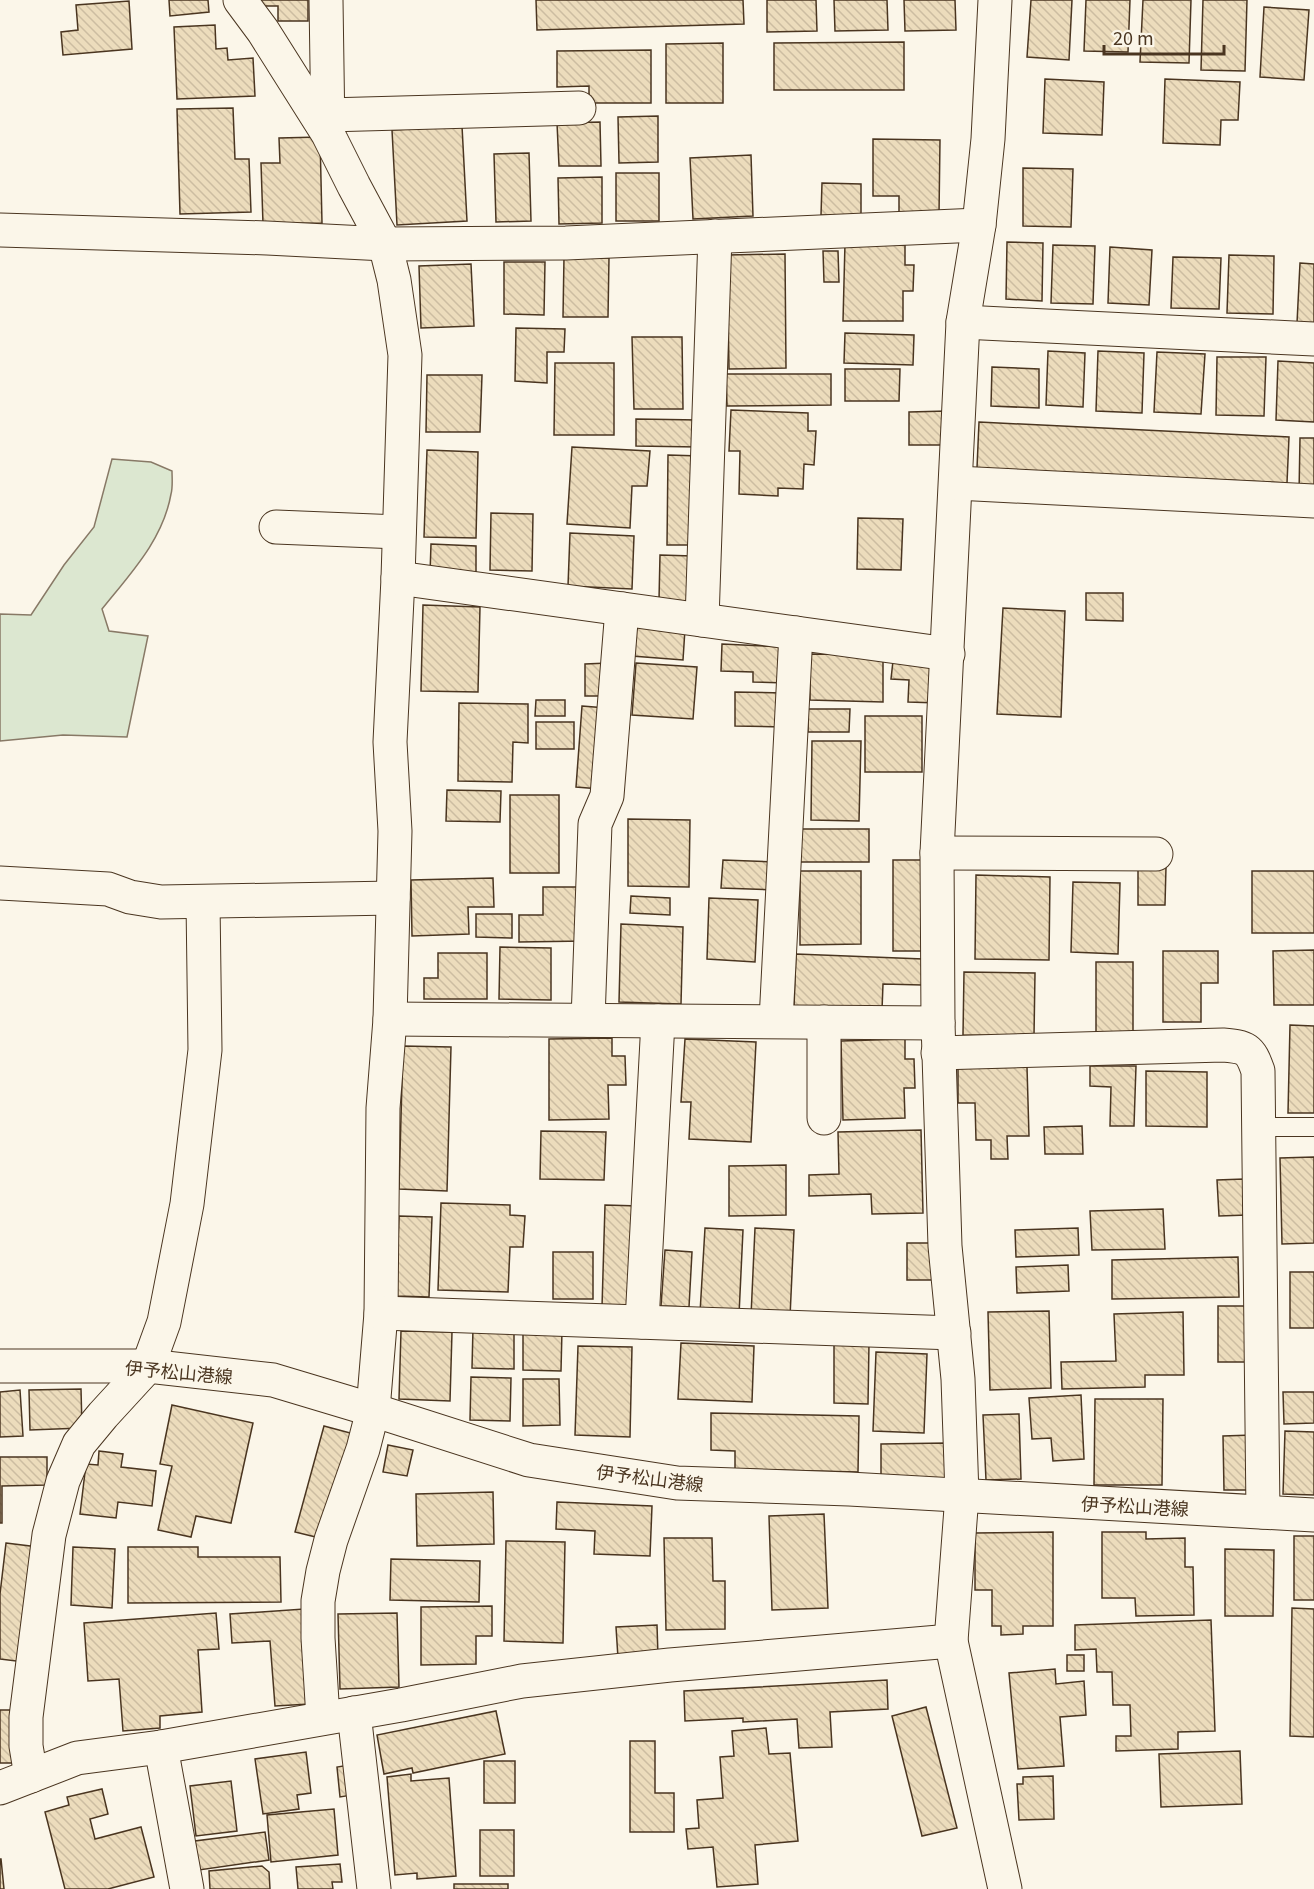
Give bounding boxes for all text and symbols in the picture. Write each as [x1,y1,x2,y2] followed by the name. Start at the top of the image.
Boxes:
[1104,18,1224,56] scale bar
[1113,24,1154,50] text: 20 m
[124,1353,234,1389] street label: 伊予松山港線
[595,1458,705,1496] street label: 伊予松山港線
[1080,1489,1190,1521] street label: 伊予松山港線

